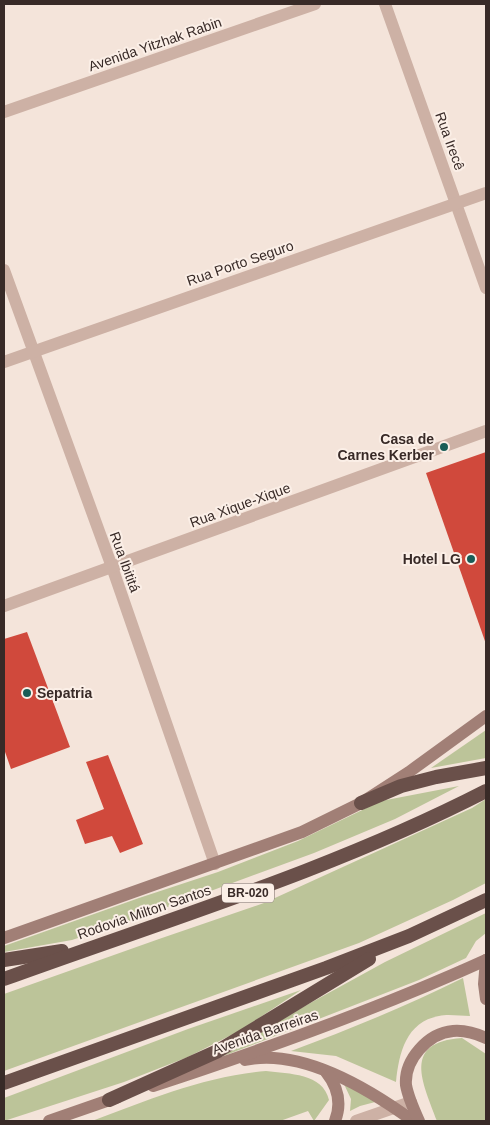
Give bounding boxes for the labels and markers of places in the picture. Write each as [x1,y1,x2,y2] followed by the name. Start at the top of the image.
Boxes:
[338,431,435,463] place label: Casa de Carnes Kerber
[438,441,450,453] marker: Casa de Carnes Kerber
[403,551,461,567] place label: Hotel LG
[465,553,477,565] marker: Hotel LG
[37,685,92,701] place label: Sepatria
[21,687,33,699] marker: Sepatria

